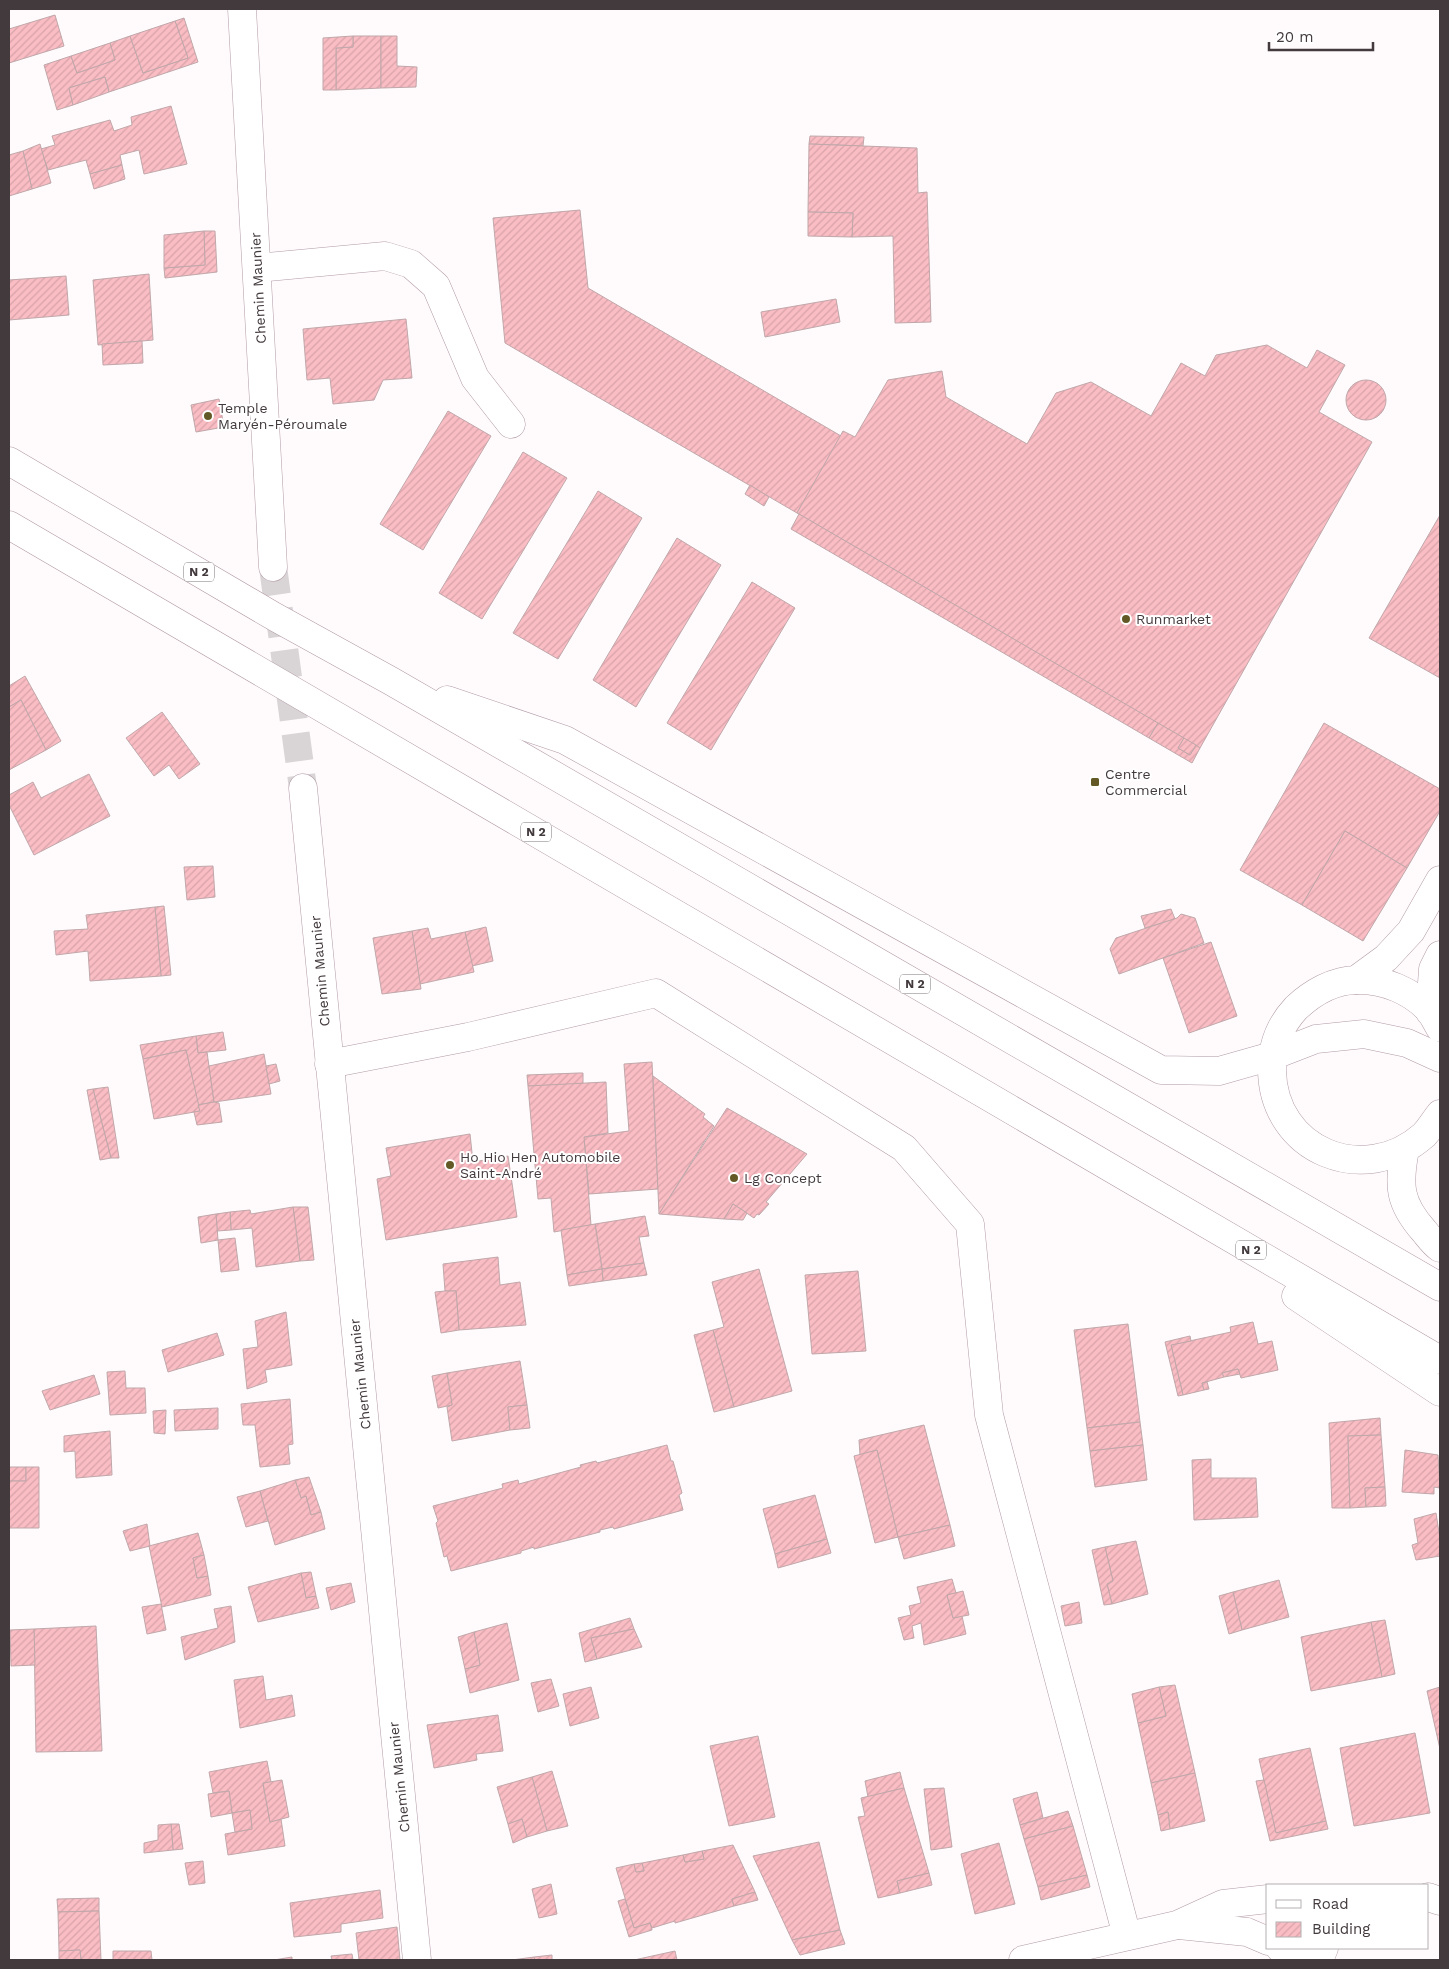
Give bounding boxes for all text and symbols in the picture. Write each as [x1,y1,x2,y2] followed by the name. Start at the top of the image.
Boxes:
[1269,20,1373,52] scale bar
[1276,28,1314,46] text: 20 m
[247,232,269,344] street label: Chemin Maunier
[218,400,347,432] place label: Temple Maryén-Péroumale
[202,410,214,422] marker: Temple Maryén-Péroumale
[184,562,214,582] road number: N 2
[1136,611,1211,627] place label: Runmarket
[1120,613,1132,625] marker: Runmarket
[1105,766,1188,798] place label: Centre Commercial
[1089,776,1101,788] marker: Centre Commercial
[521,822,551,842] road number: N 2
[307,914,333,1027] street label: Chemin Maunier
[900,974,930,994] road number: N 2
[460,1149,620,1181] place label: Ho Hio Hen Automobile Saint-André
[444,1159,456,1171] marker: Ho Hio Hen Automobile Saint-André
[744,1170,822,1186] place label: Lg Concept
[728,1172,740,1184] marker: Lg Concept
[1236,1240,1266,1260] road number: N 2
[346,1317,374,1430] street label: Chemin Maunier
[385,1720,413,1833] street label: Chemin Maunier
[1266,1884,1429,1949] legend
[1312,1895,1349,1913] text: Road
[1312,1920,1370,1938] text: Building

